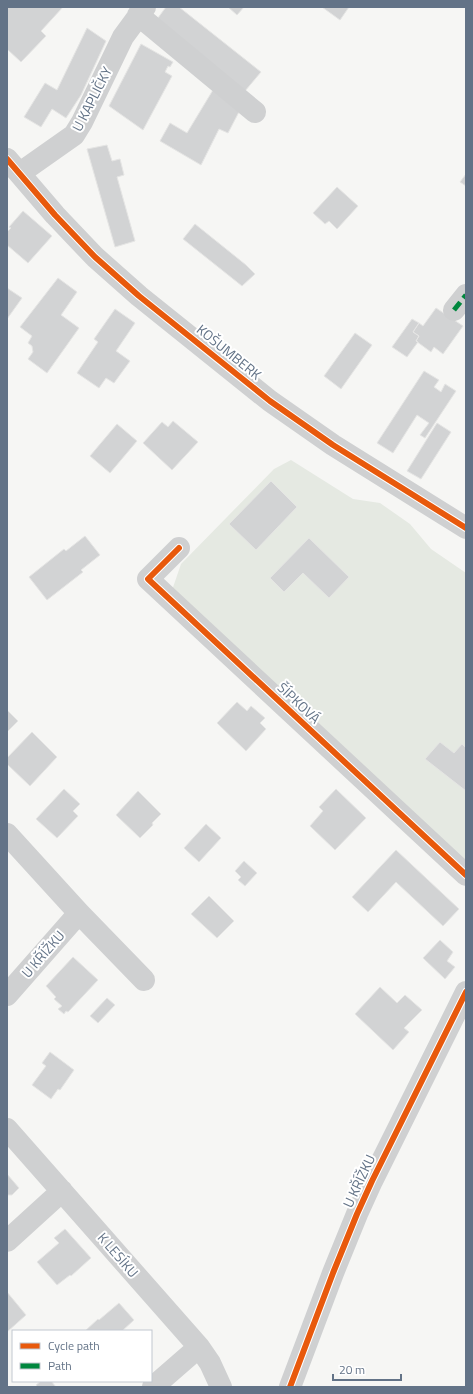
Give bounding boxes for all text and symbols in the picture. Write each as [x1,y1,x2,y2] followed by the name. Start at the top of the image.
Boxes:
[66,62,117,135] street label: U KAPLIČKY
[192,319,266,384] street label: KOŠUMBERK
[273,677,326,729] street label: ŠÍPKOVÁ
[16,925,69,982] street label: U KŘÍŽKU
[337,1151,380,1211] street label: U KŘÍŽKU
[93,1228,144,1282] street label: K LESÍKU
[12,1330,152,1382] legend
[48,1336,100,1355] text: Cycle path
[48,1356,72,1375] text: Path
[333,1356,401,1382] scale bar
[339,1360,365,1379] text: 20 m

